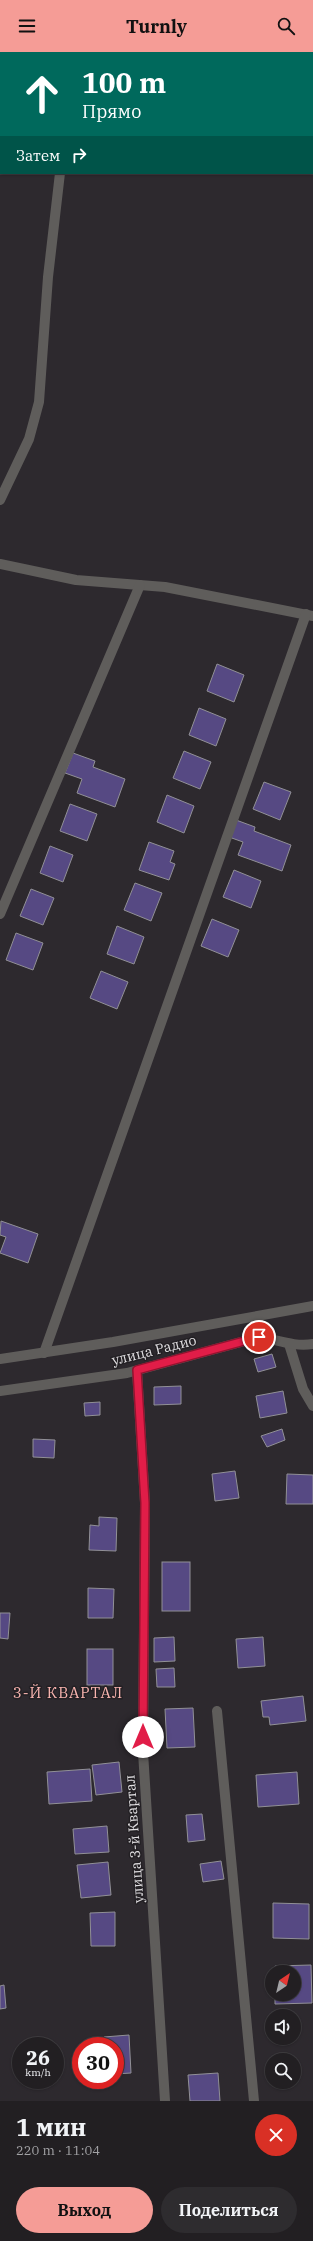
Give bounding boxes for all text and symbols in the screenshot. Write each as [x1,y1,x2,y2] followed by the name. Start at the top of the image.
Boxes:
[16,15,38,37] icon: menu
[126,15,187,38] text: Turnly
[275,15,297,37] icon: search
[82,64,166,101] text: 100 m
[16,68,68,120] icon: ahead
[82,100,141,123] text: Прямо
[68,144,90,166] icon: right
[16,146,60,165] text: Затем
[242,1320,276,1354] pin
[248,1326,270,1348] icon: arrive
[110,1331,198,1369] street label: улица Радио
[13,1683,123,1702] district label: 3-Й КВАРТАЛ
[122,1716,164,1758] position arrow
[121,1774,147,1904] street label: улица 3-й Квартал
[265,1965,301,2001] north arrow
[265,1965,301,2089] map controls
[265,2009,301,2045] button: sound
[72,2037,124,2089] speed limit sign: 30
[26,2044,50,2071] text: 26
[265,2053,301,2089] button: search
[25,2066,51,2079] text: km/h
[16,2111,86,2143] text: 1 мин
[255,2114,297,2156] button: close
[16,2142,100,2159] text: 220 m · 11:04
[16,2187,153,2233] button: Выход
[161,2187,297,2233] button: Поделиться

